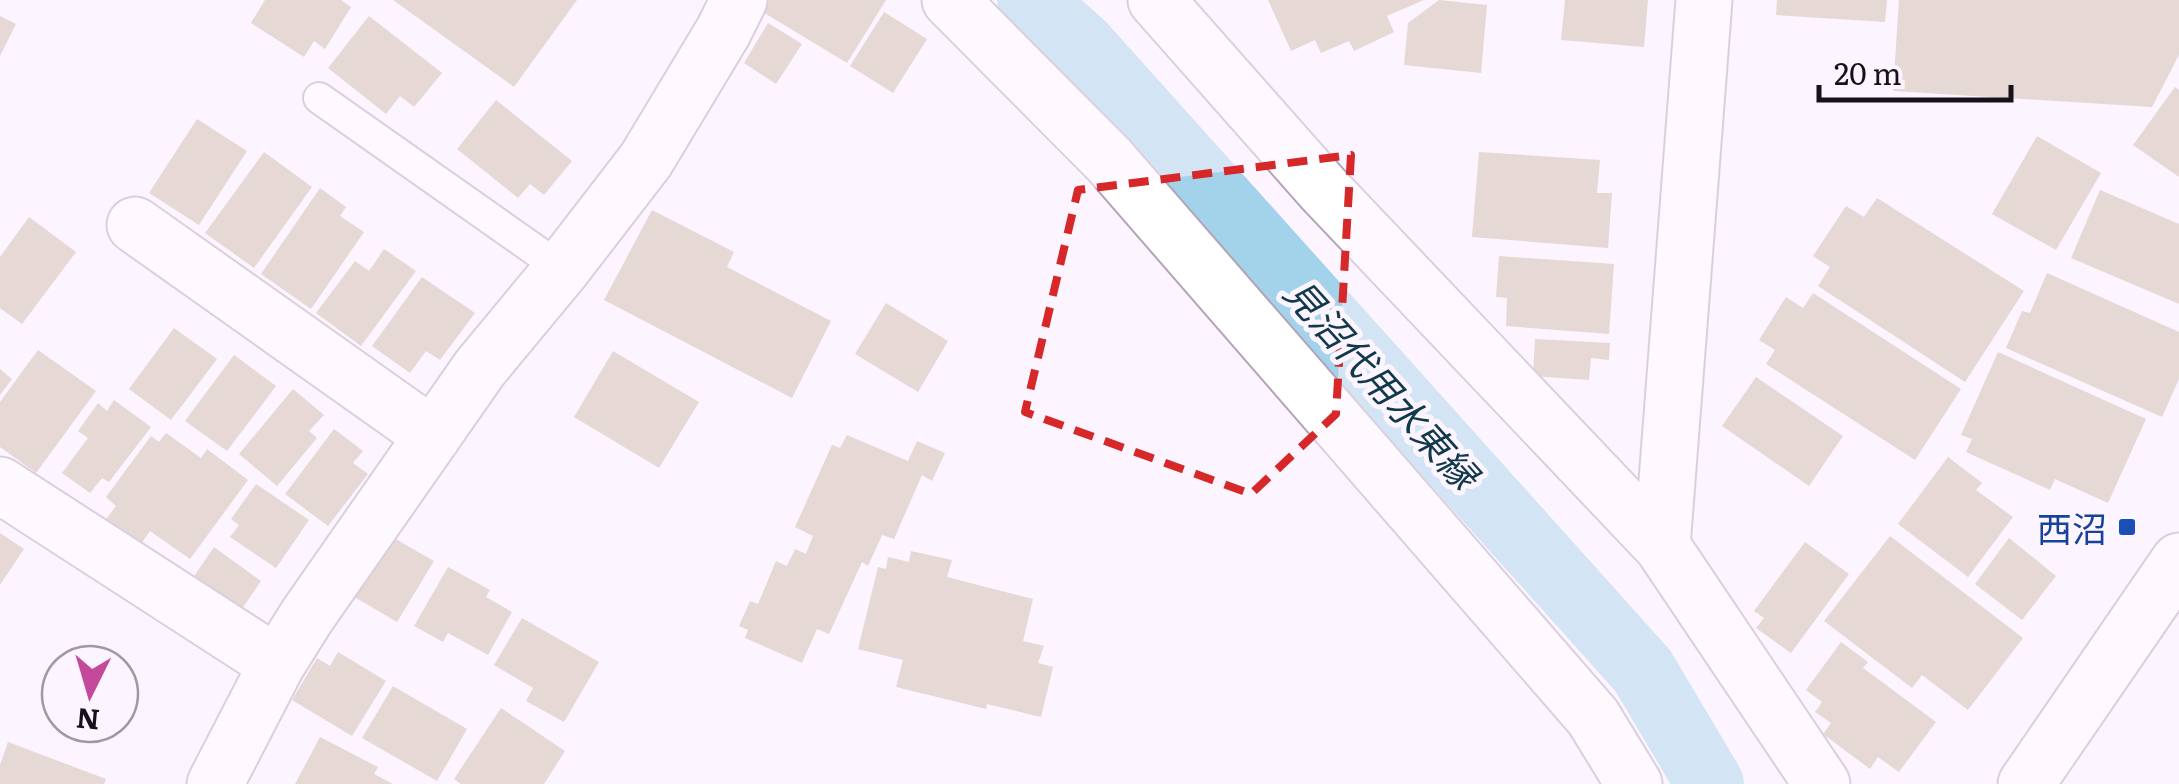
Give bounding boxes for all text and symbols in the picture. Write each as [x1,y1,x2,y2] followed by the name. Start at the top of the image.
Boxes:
[1819,40,2012,102] scale bar
[1834,50,1902,94] text: 20 m
[1273,264,1496,503] water label: 見沼代用水東縁
[2037,501,2107,553] place label: 西沼
[2116,516,2138,538] marker: 西沼
[40,644,140,744] north arrow
[74,699,101,743] text: N

